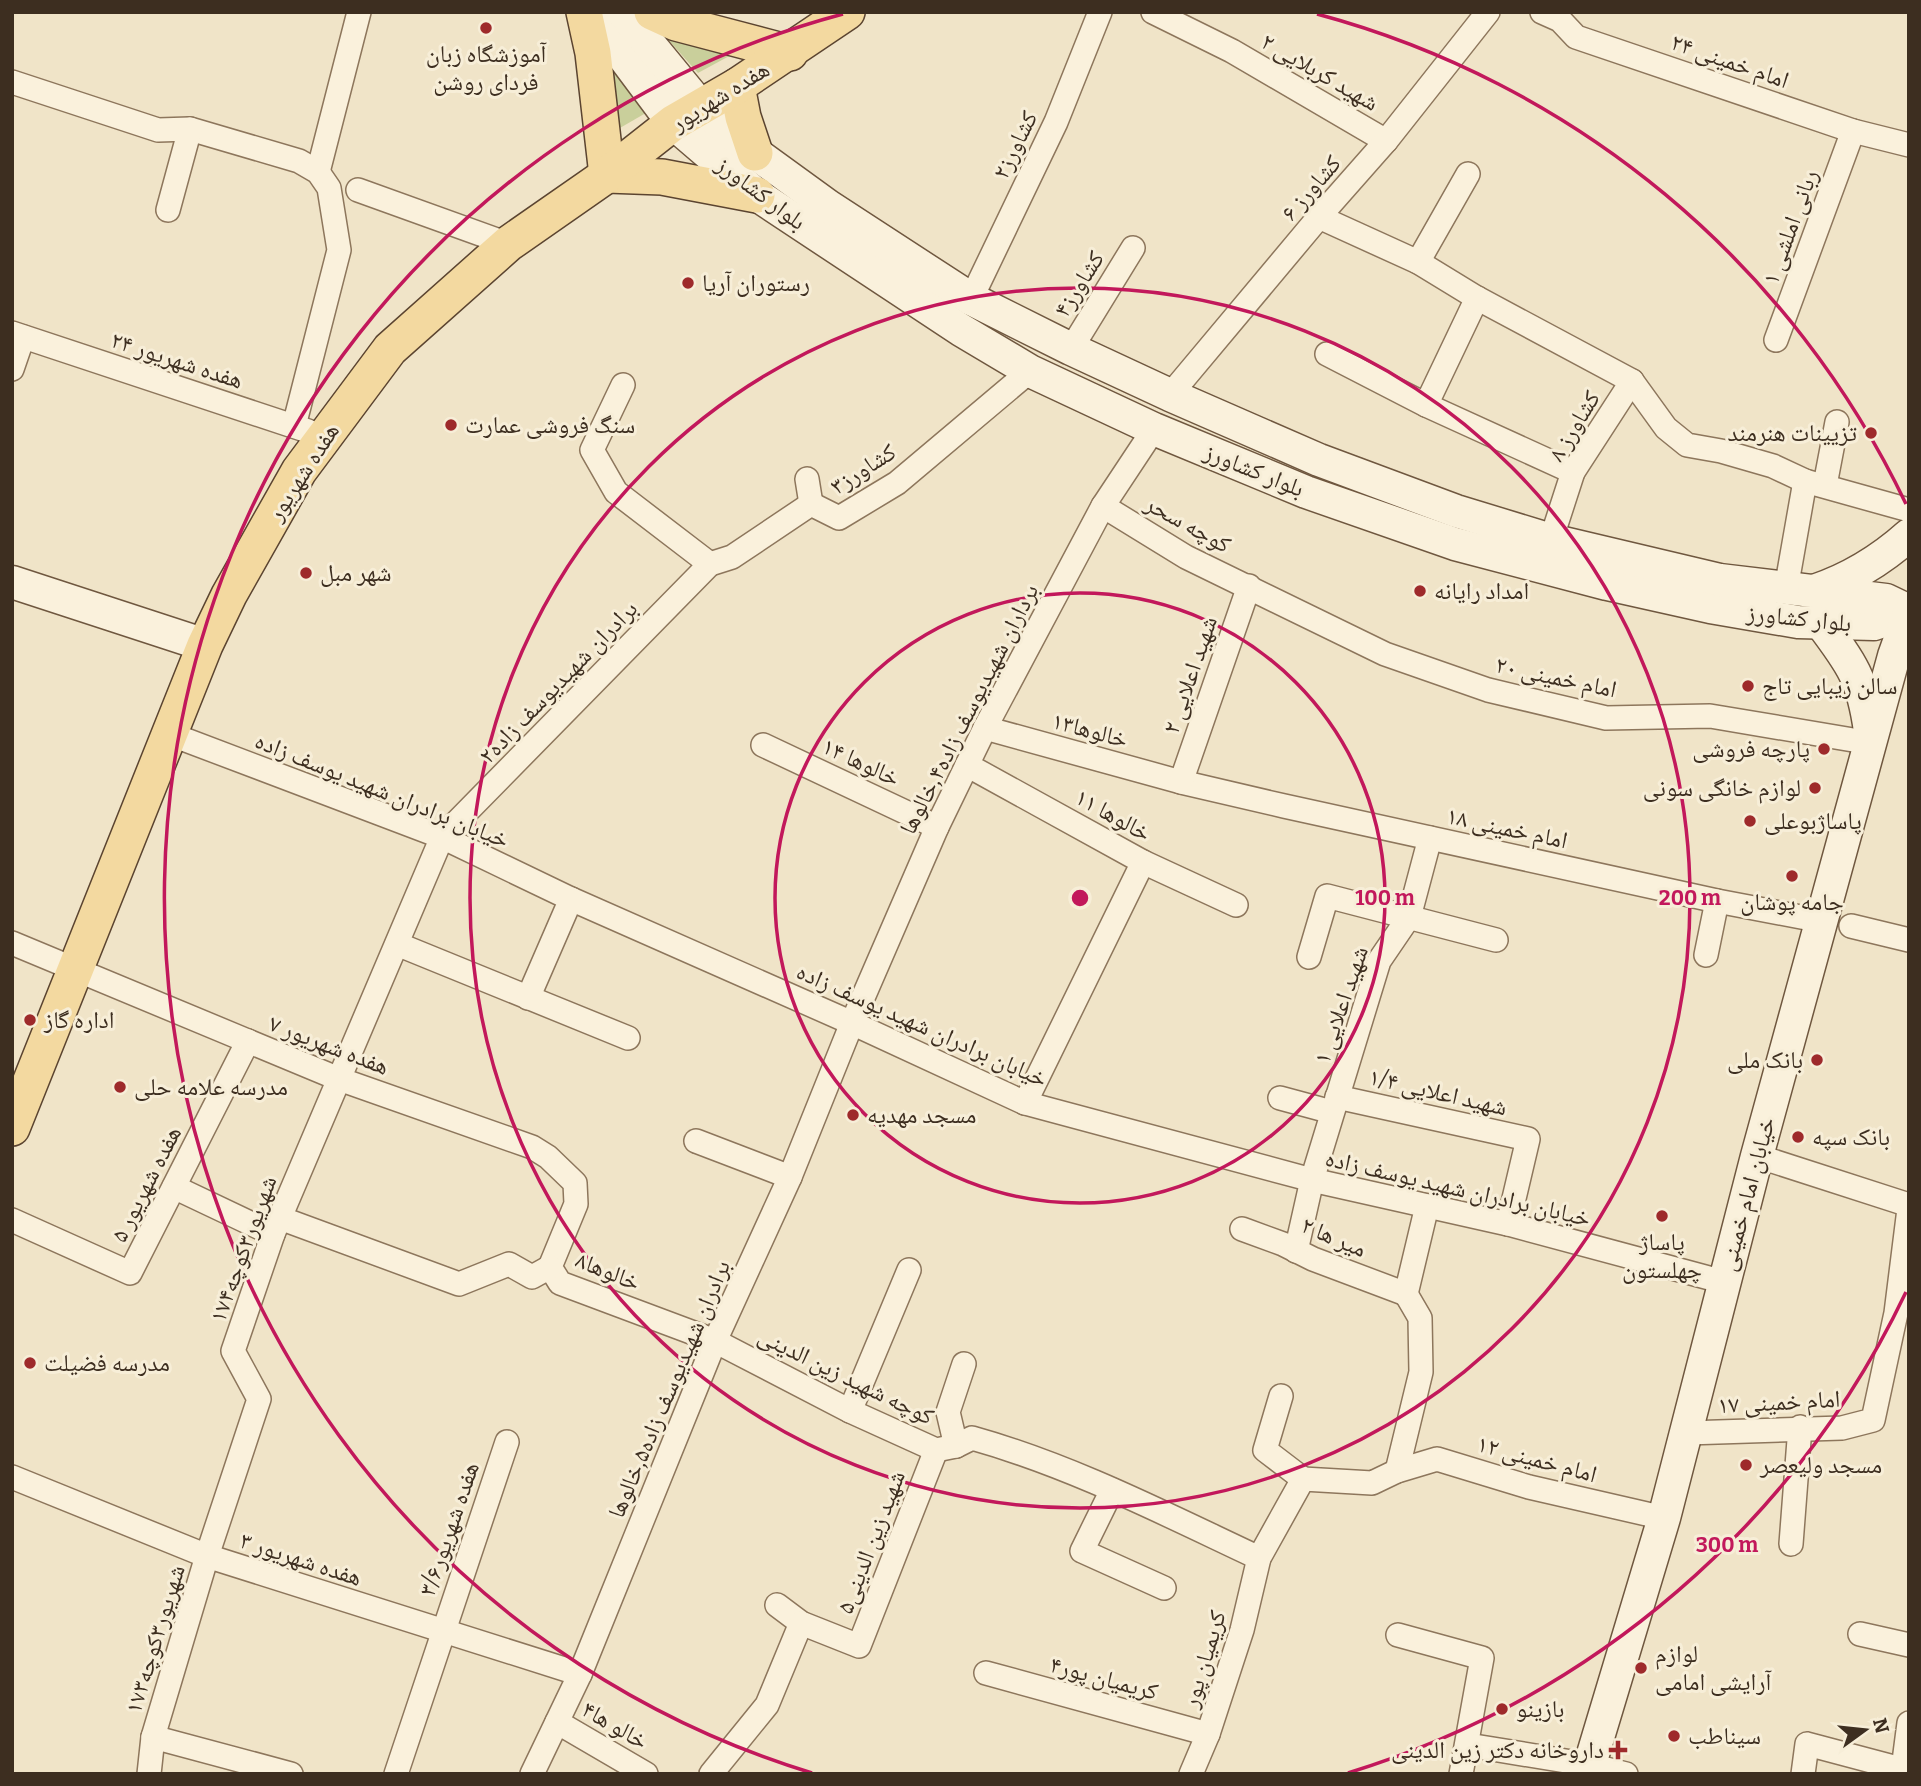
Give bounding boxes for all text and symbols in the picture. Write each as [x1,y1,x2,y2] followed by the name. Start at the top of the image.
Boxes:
[478,20,494,36] marker: آموزشگاه زبان فردای روشن
[1256,27,1384,117] street label: شهید کربلایی ۲
[1667,28,1793,96] street label: امام خمینی ۲۴
[426,40,547,96] place label: آموزشگاه زبان فردای روشن
[665,55,774,138] street label: هفده شهریور
[987,106,1043,184] street label: کشاورز۲
[710,150,811,236] street label: بلوار کشاورز
[1275,150,1347,226] street label: کشاورز ۶
[1756,166,1824,288] street label: ربانی املشی ۱
[1048,246,1110,322] street label: کشاورز۴
[702,269,810,297] place label: رستوران آریا
[680,275,696,291] marker: رستوران آریا
[107,325,247,395] street label: هفده شهریور ۲۴
[1542,386,1606,466] street label: کشاورز ۸
[465,411,635,439] place label: سنگ فروشی عمارت
[443,417,459,433] marker: سنگ فروشی عمارت
[261,418,345,527] street label: هفده شهریور
[1728,419,1857,447] place label: تزیینات هنرمند
[1863,425,1879,441] marker: تزیینات هنرمند
[1199,437,1308,503] street label: بلوار کشاورز
[825,438,901,500] street label: کشاورز۳
[1139,489,1236,559] street label: کوچه سحر
[320,559,392,587] place label: شهر مبل
[298,565,314,581] marker: شهر مبل
[1434,577,1529,605] place label: امداد رایانه
[894,579,1044,839] street label: برداران شهیدیوسف زاده۴,خالوها
[1412,583,1428,599] marker: امداد رایانه
[473,595,643,769] street label: برادران شهیدیوسف زاده۲
[1744,598,1853,637] street label: بلوار کشاورز
[1157,613,1223,737] street label: شهید اعلایی ۲
[1493,651,1619,705] street label: امام خمینی ۲۰
[1762,672,1897,701] place label: سالن زیبایی تاج
[1740,678,1756,694] marker: سالن زیبایی تاج
[1049,706,1131,754] street label: خالوها۱۳
[251,726,513,854] street label: خیابان برادران شهید یوسف زاده
[818,732,904,792] street label: خالوها ۱۴
[1692,735,1810,763] place label: پارچه فروشی
[1816,741,1832,757] marker: پارچه فروشی
[1643,774,1801,804] place label: لوازم خانگی سونی
[1807,780,1823,796] marker: لوازم خانگی سونی
[1070,783,1156,847] street label: خالوها ۱۱
[1444,802,1570,856] street label: امام خمینی ۱۸
[1764,807,1862,835] place label: پاساژبوعلی
[1742,813,1758,829] marker: پاساژبوعلی
[1784,868,1800,884] marker: جامه پوشان
[1355,885,1415,911] text: 100 m
[1659,885,1721,911] text: 200 m
[1068,886,1092,910] centre of rings
[1740,888,1844,916] place label: جامه پوشان
[1308,943,1374,1067] street label: شهید اعلایی ۱
[792,957,1052,1093] street label: خیابان برادران شهید یوسف زاده
[43,1006,115,1034] place label: اداره گاز
[265,1009,393,1081] street label: هفده شهریور ۷
[22,1012,38,1028] marker: اداره گاز
[1727,1046,1803,1074] place label: بانک ملی
[1809,1052,1825,1068] marker: بانک ملی
[1366,1063,1510,1121] street label: شهید اعلایی ۱/۴
[134,1073,288,1101] place label: مدرسه علامه حلی
[112,1079,128,1095] marker: مدرسه علامه حلی
[867,1101,977,1129] place label: مسجد مهدیه
[845,1107,861,1123] marker: مسجد مهدیه
[1713,1114,1783,1274] street label: خیابان امام خمینی
[105,1121,187,1247] street label: هفده شهریور ۵
[1812,1123,1890,1151] place label: بانک سپه
[1790,1129,1806,1145] marker: بانک سپه
[1323,1144,1593,1232] street label: خیابان برادران شهید یوسف زاده
[204,1172,282,1326] street label: ۱۷شهریور۳کوچه۴
[1654,1208,1670,1224] marker: پاساژ چهلستون
[1297,1211,1371,1263] street label: میر ها ۲
[1622,1228,1702,1284] place label: پاساژ چهلستون
[572,1246,644,1296] street label: خالوها۸
[602,1256,736,1522] street label: برادران شهیدیوسف زاده۵,خالوها
[754,1321,938,1431] street label: کوچه شهید زین الدینی
[44,1349,170,1377] place label: مدرسه فضیلت
[22,1355,38,1371] marker: مدرسه فضیلت
[1717,1385,1841,1421] street label: امام خمینی ۱۷
[1473,1430,1600,1490] street label: امام خمینی ۱۲
[1759,1451,1882,1479] place label: مسجد ولیعصر
[1738,1457,1754,1473] marker: مسجد ولیعصر
[413,1458,485,1600] street label: هفده شهریور۳/۶
[831,1467,911,1617] street label: شهید زین الدینی۵
[237,1526,365,1592] street label: هفده شهریور ۳
[1696,1532,1758,1558] text: 300 m
[119,1561,191,1717] street label: ۱۷شهریور۳کوچه۳
[1176,1607,1232,1712] street label: کریمیان پور
[1655,1640,1772,1696] place label: لوازم آرایشی امامی
[1047,1650,1161,1706] street label: کریمیان پور۴
[1633,1660,1649,1676] marker: لوازم آرایشی امامی
[577,1695,653,1755] street label: خالو ها۴
[1516,1695,1564,1723] place label: بازینو
[1830,1695,1900,1765] north arrow
[1494,1701,1510,1717] marker: بازینو
[1868,1716,1894,1736] text: N
[1688,1722,1761,1750] place label: سیناطب
[1666,1728,1682,1744] marker: سیناطب
[1391,1736,1604,1764] place label: داروخانه دکتر زین الدینی
[1610,1742,1626,1758] marker: داروخانه دکتر زین الدینی

